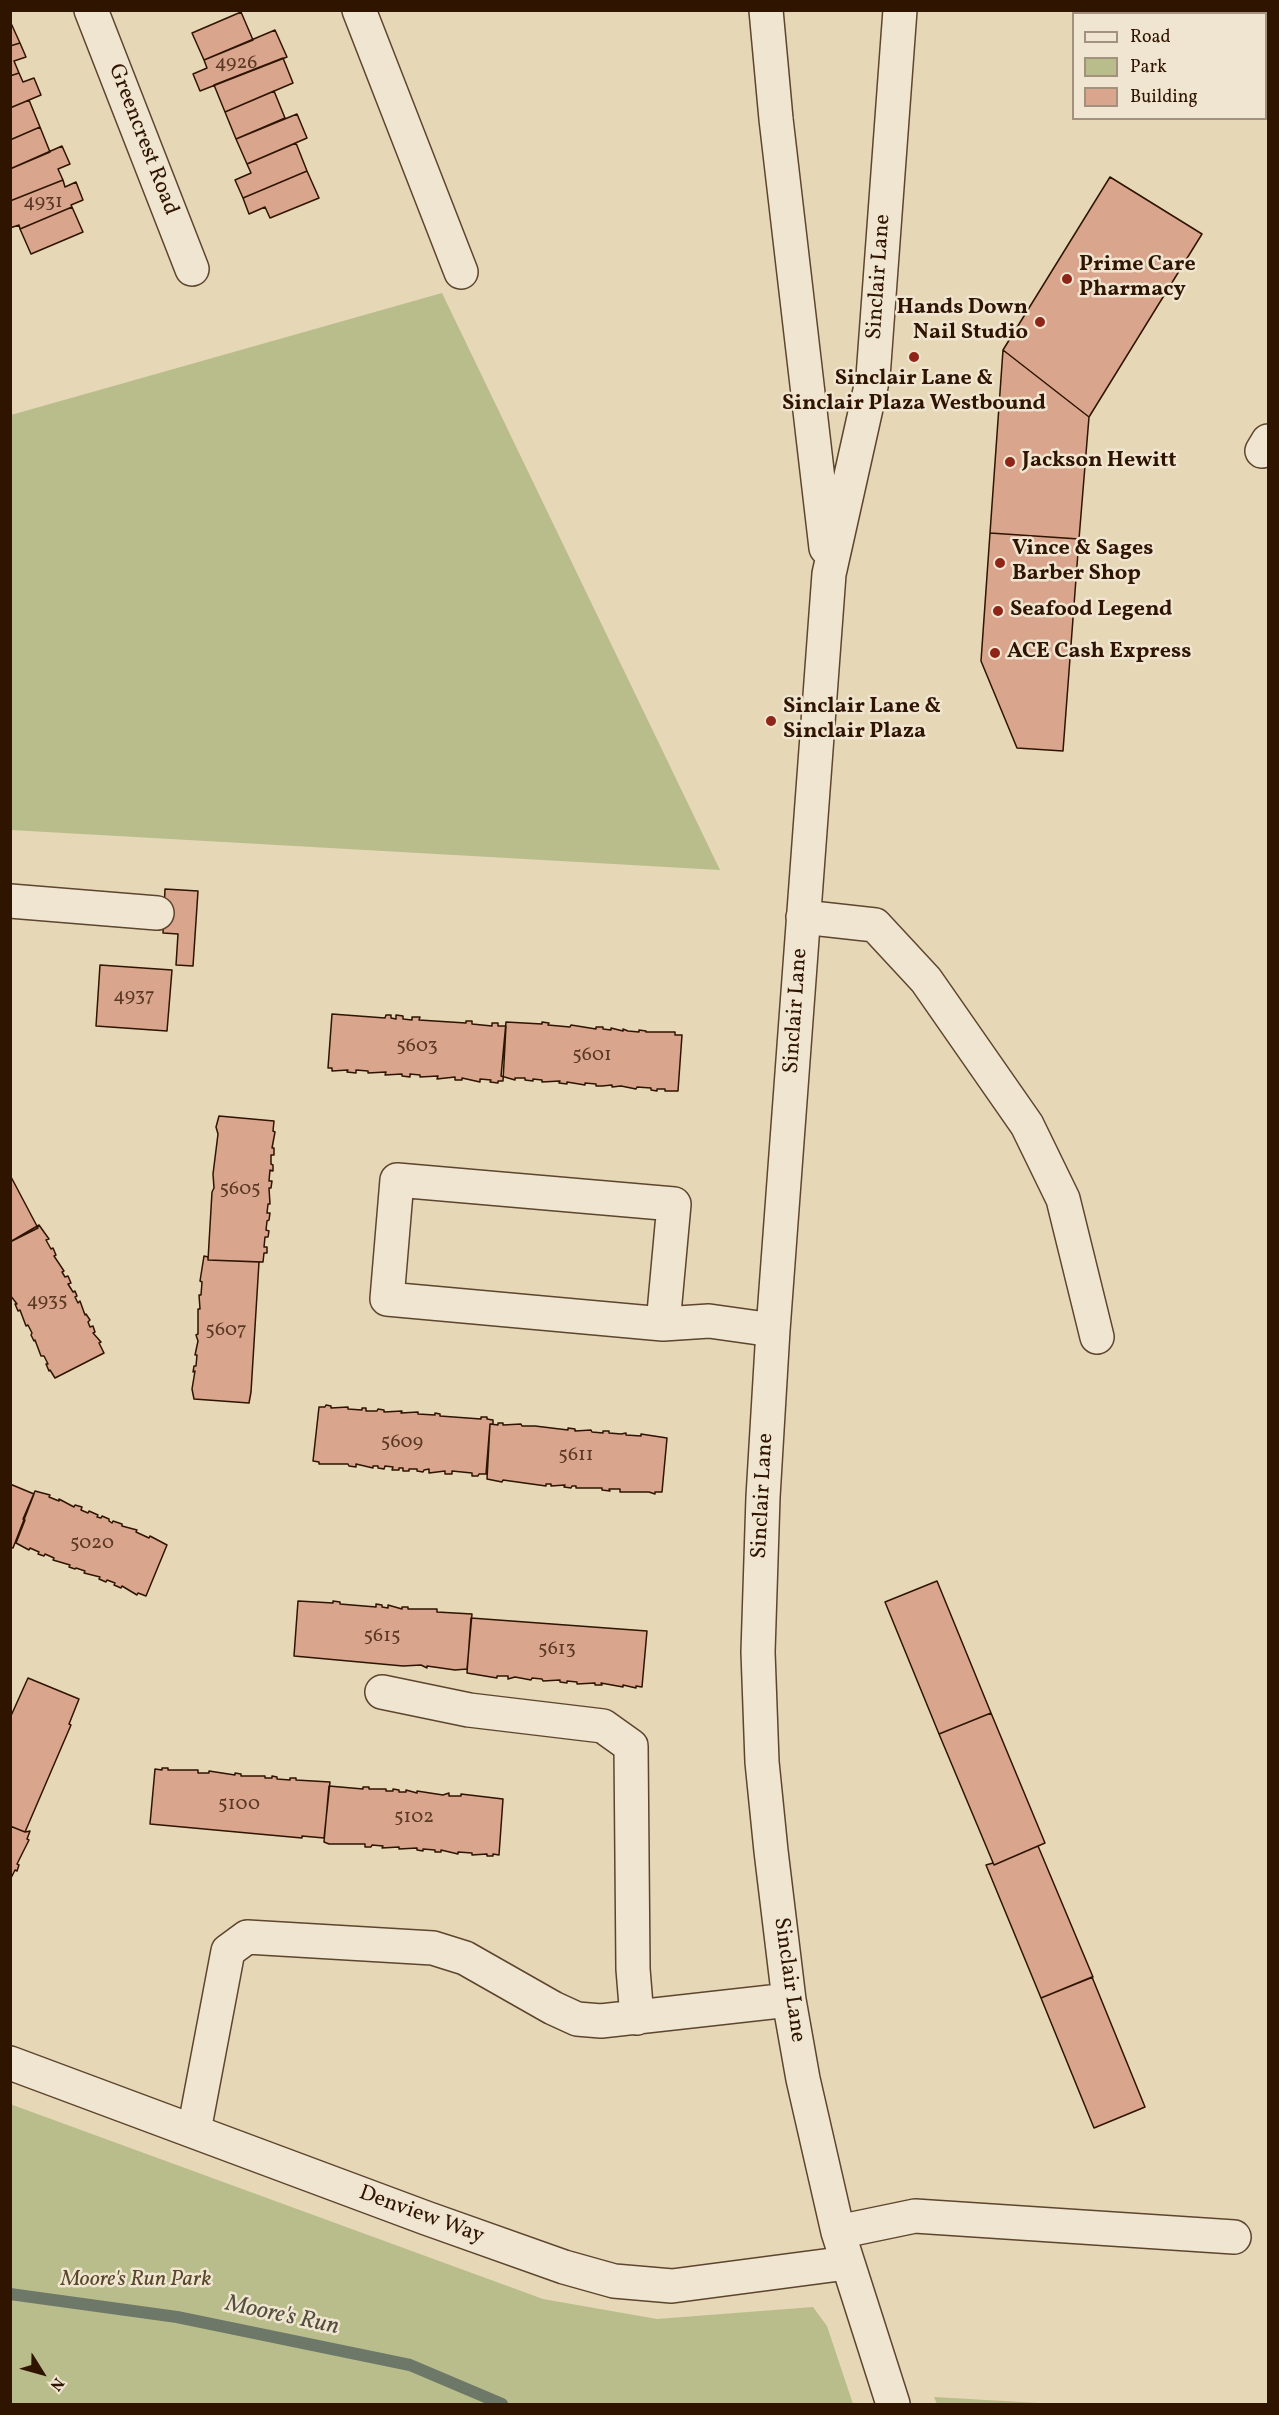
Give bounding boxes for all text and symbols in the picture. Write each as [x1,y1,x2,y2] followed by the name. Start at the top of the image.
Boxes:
[1072,12,1267,120] legend
[1130,25,1171,50] text: Road
[215,52,257,76] house number: 4926
[1130,55,1167,80] text: Park
[101,61,183,219] street label: Greencrest Road
[1130,85,1198,110] text: Building
[23,191,63,215] house number: 4931
[862,213,898,341] street label: Sinclair Lane
[1079,253,1196,304] place label: Prime Care Pharmacy
[1060,272,1074,286] marker: Prime Care Pharmacy
[897,296,1028,348] place label: Hands Down Nail Studio
[1033,315,1047,329] marker: Hands Down Nail Studio
[907,350,921,364] marker: Sinclair Lane & Sinclair Plaza Westbound
[782,367,1046,418] place label: Sinclair Lane & Sinclair Plaza Westbound
[1022,449,1176,475] place label: Jackson Hewitt
[1003,455,1017,469] marker: Jackson Hewitt
[1012,537,1153,588] place label: Vince & Sages Barber Shop
[993,556,1007,570] marker: Vince & Sages Barber Shop
[1010,598,1172,624] place label: Seafood Legend
[991,604,1005,618] marker: Seafood Legend
[1007,640,1191,666] place label: ACE Cash Express
[988,646,1002,660] marker: ACE Cash Express
[783,695,941,746] place label: Sinclair Lane & Sinclair Plaza
[764,714,778,728] marker: Sinclair Lane & Sinclair Plaza
[779,947,815,1075] street label: Sinclair Lane
[113,985,155,1009] house number: 4937
[396,1035,438,1059] house number: 5603
[572,1044,612,1068] house number: 5601
[219,1178,261,1202] house number: 5605
[26,1290,68,1314] house number: 4935
[205,1319,247,1343] house number: 5607
[381,1431,423,1455] house number: 5609
[748,1432,780,1560] street label: Sinclair Lane
[558,1444,594,1468] house number: 5611
[70,1532,114,1556] house number: 5020
[363,1625,401,1649] house number: 5615
[538,1638,576,1662] house number: 5613
[218,1793,260,1817] house number: 5100
[394,1806,434,1830] house number: 5102
[766,1916,810,2044] street label: Sinclair Lane
[355,2181,487,2251] street label: Denview Way
[61,2268,211,2294] park label: Moore's Run Park
[223,2291,341,2343] water label: Moore's Run
[12,2343,72,2403] north arrow
[44,2373,69,2395] text: N

